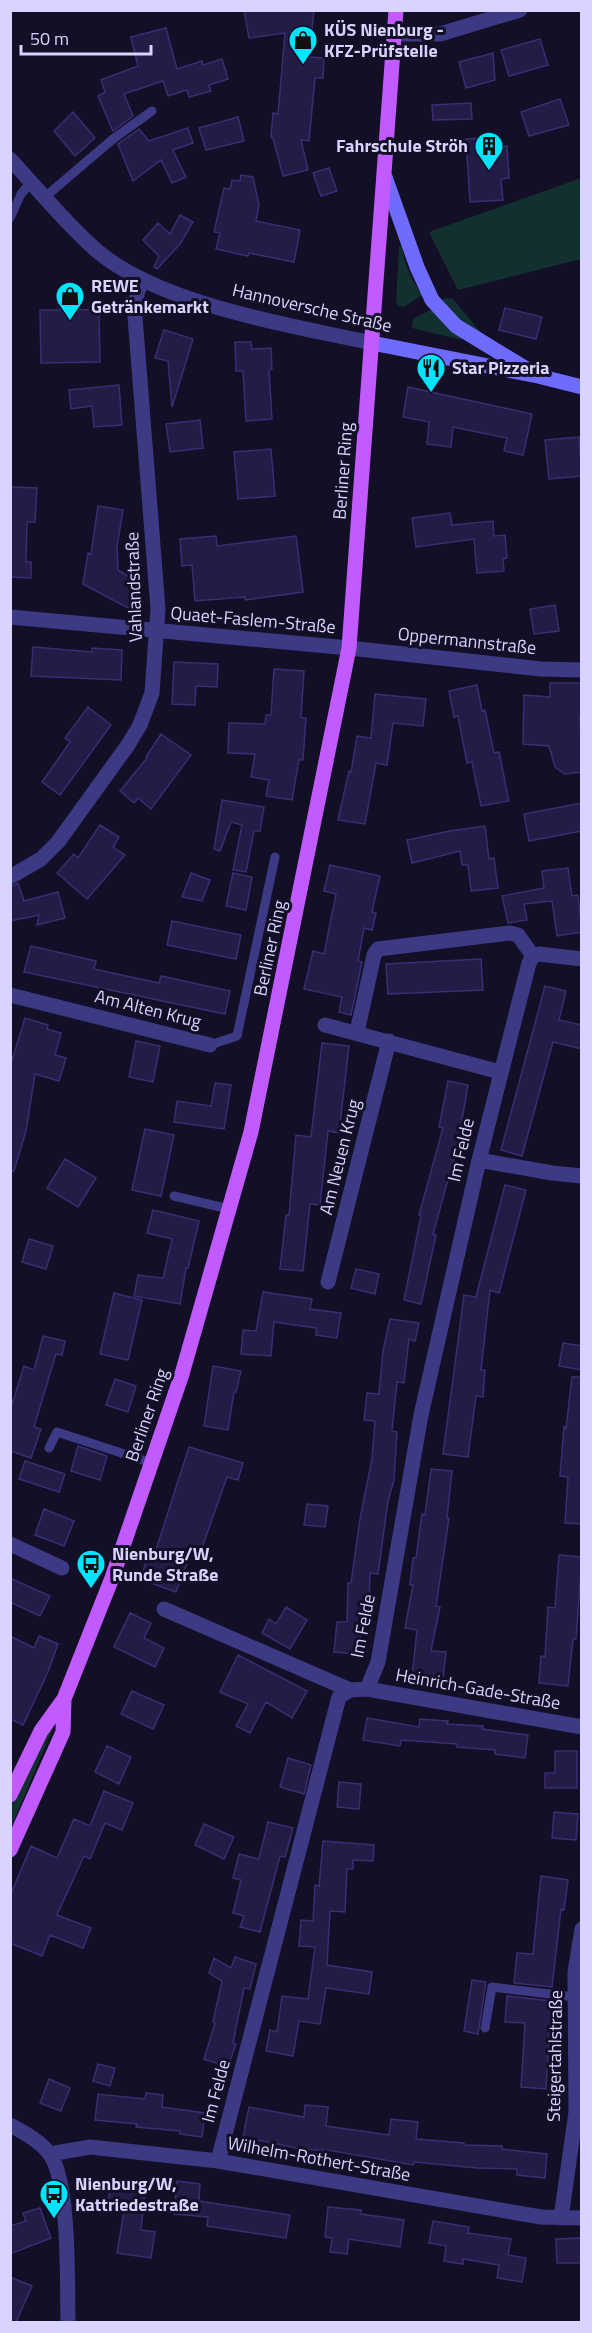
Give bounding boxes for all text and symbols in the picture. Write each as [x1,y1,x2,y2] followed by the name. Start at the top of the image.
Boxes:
[324,16,444,64] place label: KÜS Nienburg - KFZ-Prüfstelle
[21,18,152,56] scale bar
[287,24,319,66] shop icon: KÜS Nienburg - KFZ-Prüfstelle
[30,25,69,52] text: 50 m
[473,130,505,172] building icon: Fahrschule Ströh
[336,132,468,159] place label: Fahrschule Ströh
[91,272,209,320] place label: REWE Getränkemarkt
[230,276,395,339] street label: Hannoversche Straße
[54,280,86,322] shop icon: REWE Getränkemarkt
[415,352,447,394] restaurant icon: Star Pizzeria
[452,354,549,381] place label: Star Pizzeria
[326,421,359,520] street label: Berliner Ring
[118,531,149,643] street label: Vahlandstraße
[169,599,337,640] street label: Quaet-Faslem-Straße
[397,620,538,661] street label: Oppermannstraße
[246,897,293,998] street label: Berliner Ring
[92,982,204,1035] street label: Am Alten Krug
[312,1096,367,1218] street label: Am Neuen Krug
[440,1115,481,1184] street label: Im Felde
[118,1364,175,1465] street label: Berliner Ring
[112,1540,218,1588] place label: Nienburg/W, Runde Straße
[75,1548,107,1590] bus stop icon: Nienburg/W, Runde Straße
[343,1592,382,1660] street label: Im Felde
[393,1661,563,1716] street label: Heinrich-Gade-Straße
[540,1990,569,2122] street label: Steigertahlstraße
[194,2056,237,2125] street label: Im Felde
[225,2129,413,2188] street label: Wilhelm-Rothert-Straße
[75,2170,199,2218] place label: Nienburg/W, Kattriedestraße
[38,2178,70,2220] bus stop icon: Nienburg/W, Kattriedestraße

